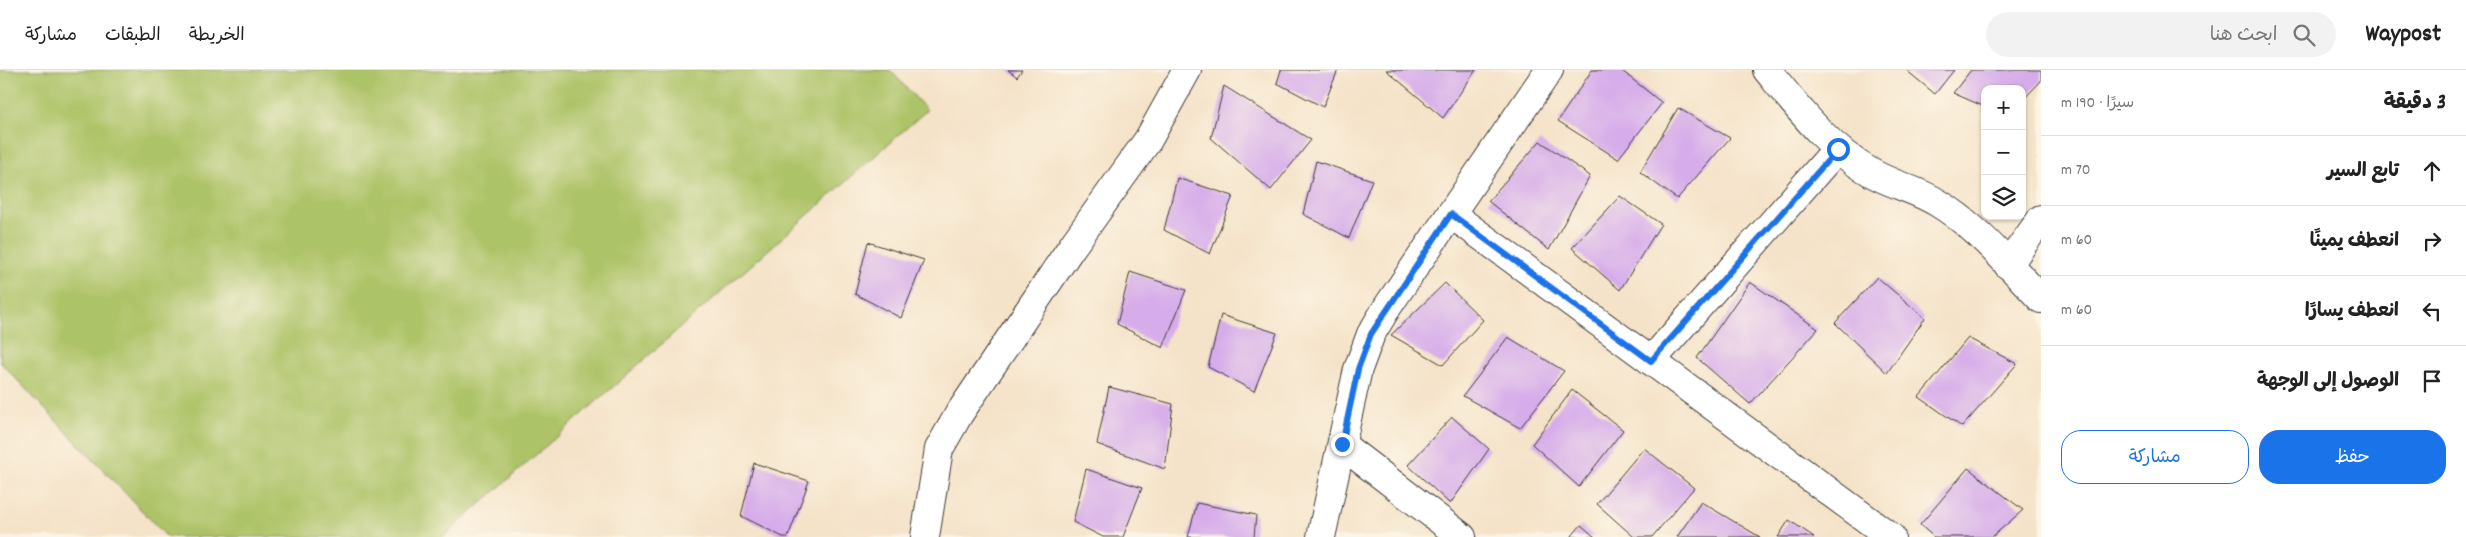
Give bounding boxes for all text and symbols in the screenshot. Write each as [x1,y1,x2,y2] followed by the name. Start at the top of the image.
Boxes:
[1986,12,2336,57] search box
[2366,18,2441,52] text: Waypost
[2290,21,2318,49] icon: search
[2210,23,2278,50] text: ابحث هنا
[25,24,77,49] text: مشاركة
[105,24,161,49] text: الطبقات
[189,24,245,49] text: الخريطة
[1981,85,2026,220] map controls
[1981,85,2026,130] button: +
[2383,89,2446,119] text: 3 دقيقة
[2061,92,2134,115] text: سيرًا · 190 m
[1981,130,2026,175] button: −
[1827,138,1850,161] route start
[2418,157,2446,185] icon: ahead
[2061,159,2091,182] text: 70 m
[2327,159,2399,186] text: تابع السير
[1981,175,2026,220] button: layers
[2418,227,2446,255] icon: right
[2061,229,2092,252] text: 60 m
[2310,229,2399,256] text: انعطف يمينًا
[2418,297,2446,325] icon: left
[2061,299,2092,322] text: 60 m
[2305,299,2399,326] text: انعطف يسارًا
[2418,367,2446,395] icon: arrive
[2257,369,2399,396] text: الوصول إلى الوجهة
[2061,430,2249,484] button: مشاركة
[2259,430,2446,484] button: حفظ
[1331,433,1354,456] route end

